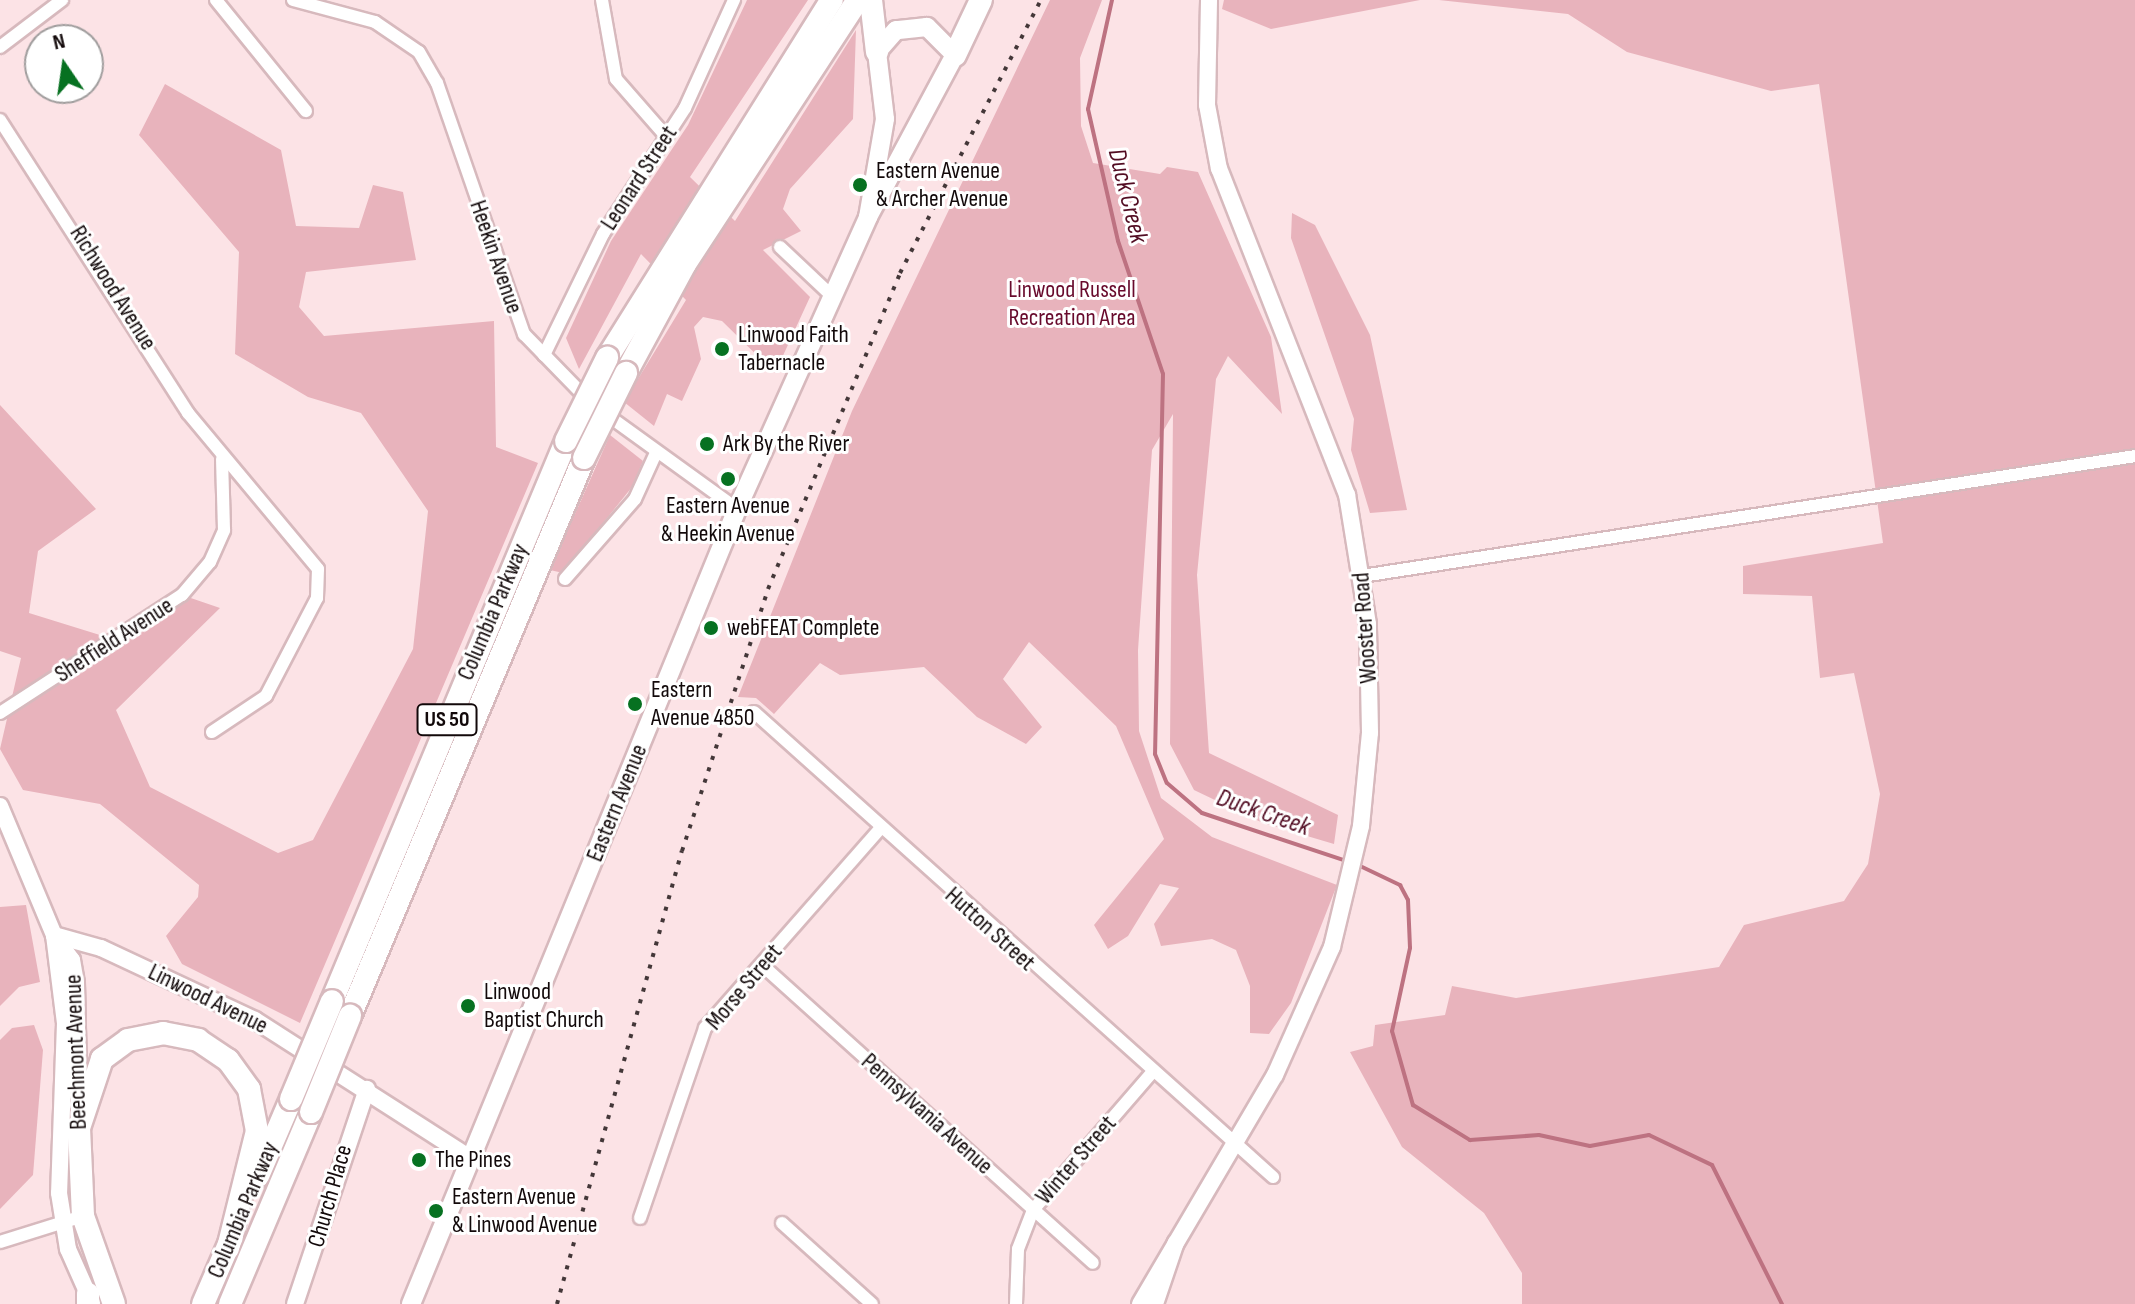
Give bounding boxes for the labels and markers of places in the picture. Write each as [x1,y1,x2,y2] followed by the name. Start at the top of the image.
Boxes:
[876,157,1008,213] place label: Eastern Avenue & Archer Avenue
[851,176,869,194] marker: Eastern Avenue & Archer Avenue
[738,321,849,377] place label: Linwood Faith Tabernacle
[713,340,731,358] marker: Linwood Faith Tabernacle
[723,430,849,458] place label: Ark By the River
[698,435,716,453] marker: Ark By the River
[719,470,737,488] marker: Eastern Avenue & Heekin Avenue
[661,492,795,548] place label: Eastern Avenue & Heekin Avenue
[727,614,880,642] place label: webFEAT Complete
[702,619,720,637] marker: webFEAT Complete
[651,676,754,732] place label: Eastern Avenue 4850
[626,695,644,713] marker: Eastern Avenue 4850
[484,978,604,1034] place label: Linwood Baptist Church
[459,997,477,1015] marker: Linwood Baptist Church
[435,1146,511,1174] place label: The Pines
[410,1151,428,1169] marker: The Pines
[452,1183,597,1239] place label: Eastern Avenue & Linwood Avenue
[427,1202,445,1220] marker: Eastern Avenue & Linwood Avenue

